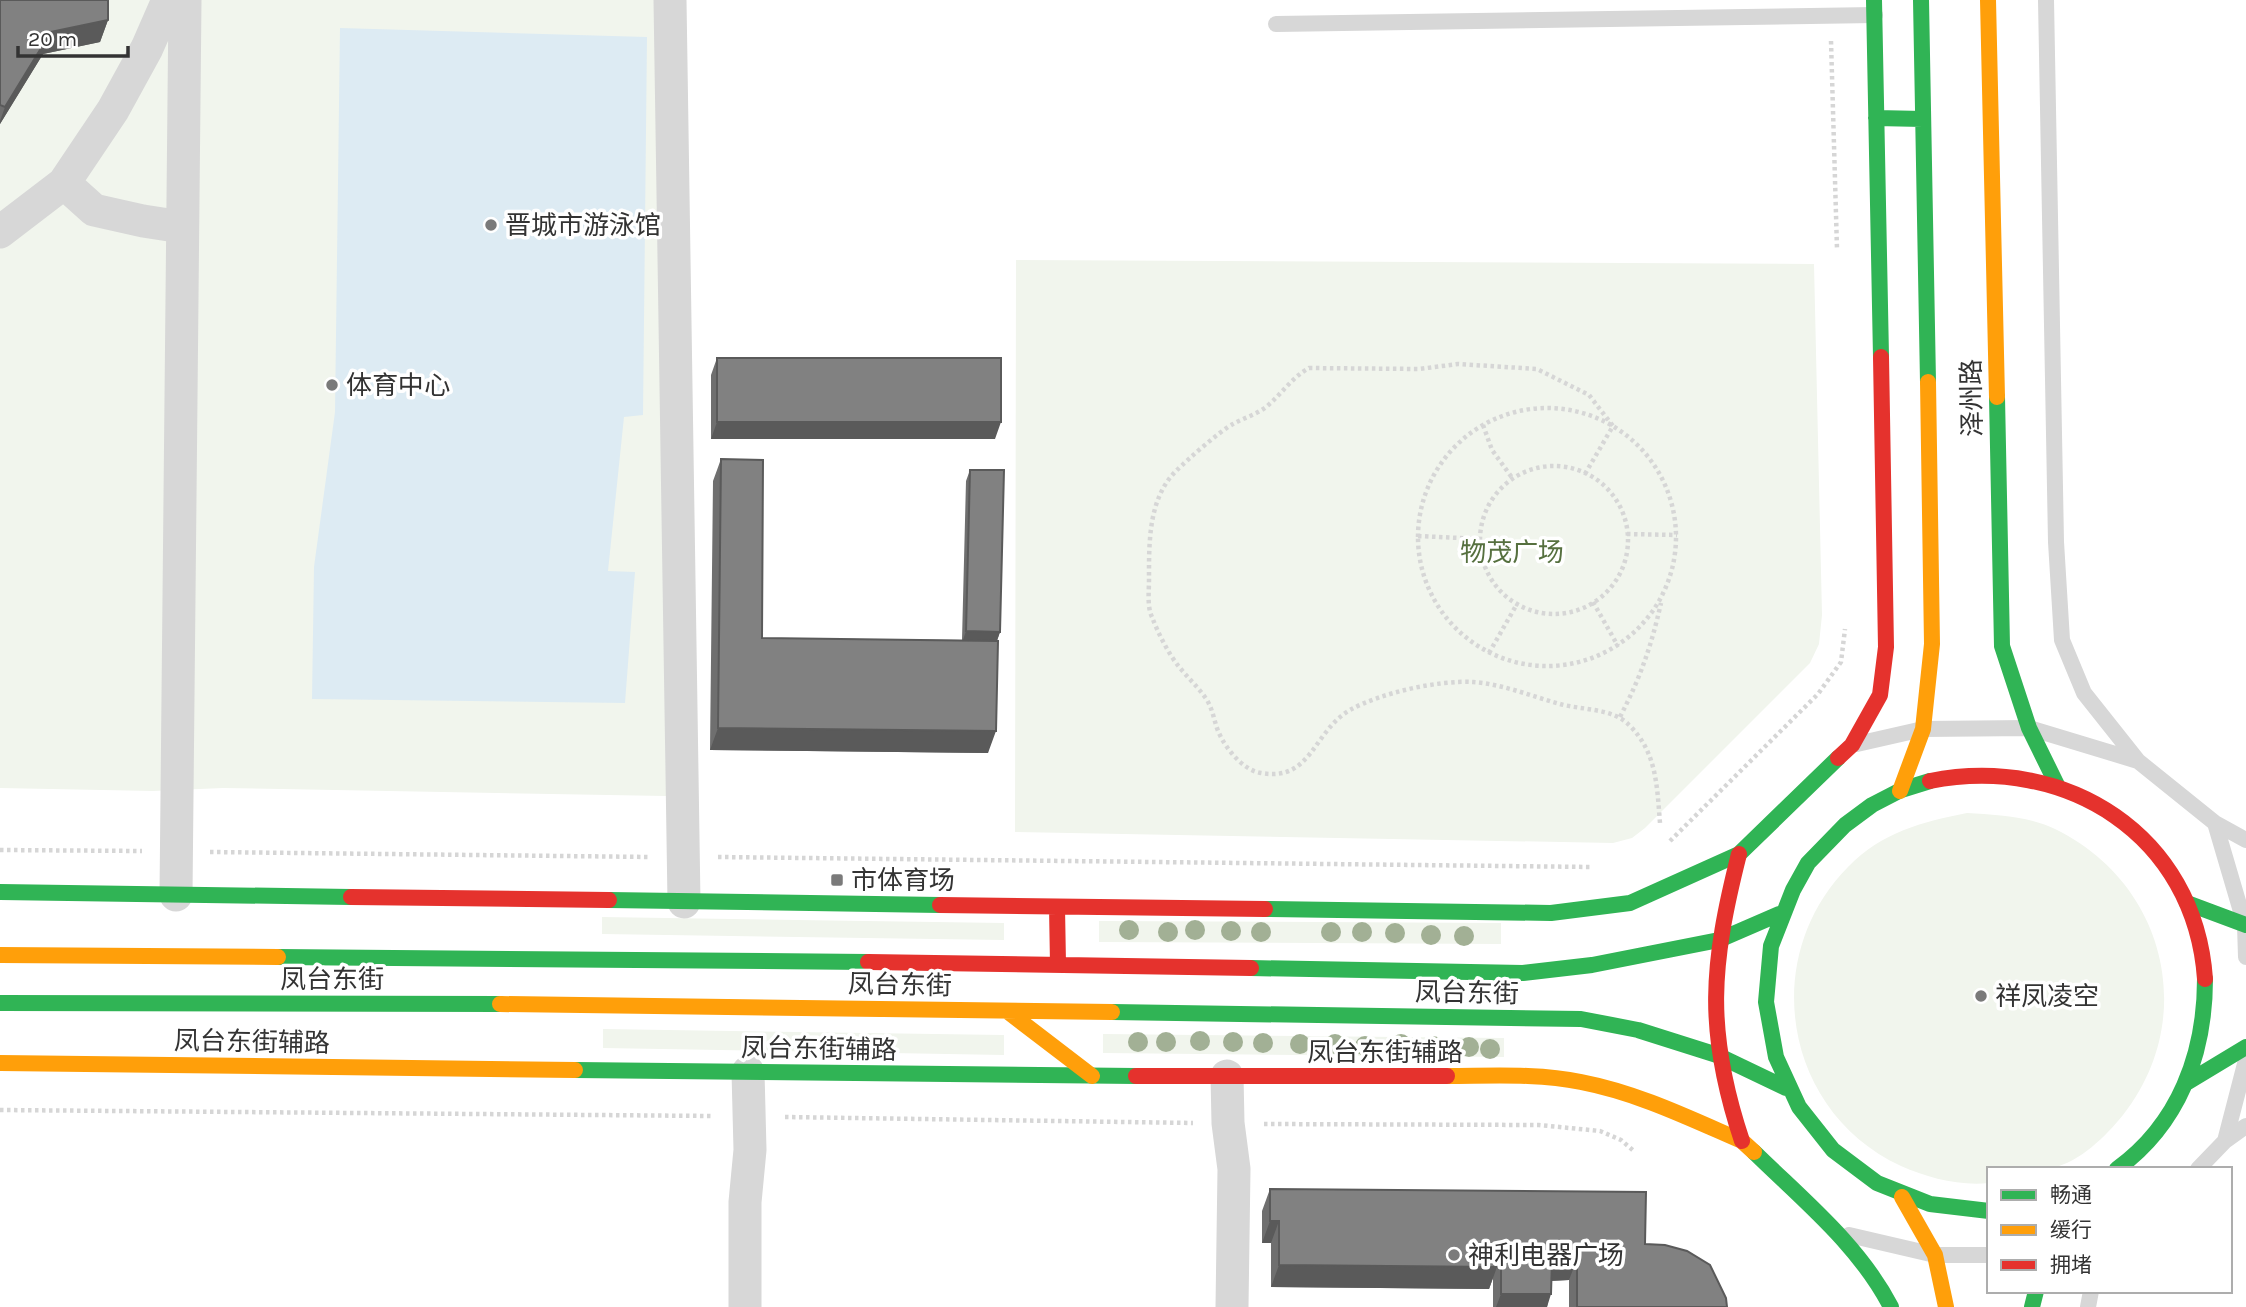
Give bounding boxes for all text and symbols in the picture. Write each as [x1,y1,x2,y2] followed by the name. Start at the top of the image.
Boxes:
[18,14,128,58] scale bar
[28,27,77,51] text: 20 m
[505,210,661,241] place label: 晋城市游泳馆
[483,217,499,233] marker: 晋城市游泳馆
[1956,359,1988,437] street label: 泽州路
[346,370,450,401] place label: 体育中心
[324,377,340,393] marker: 体育中心
[1460,537,1564,568] park label: 物茂广场
[851,865,955,896] place label: 市体育场
[829,872,845,888] marker: 市体育场
[280,964,384,995] street label: 凤台东街
[848,969,952,1001] street label: 凤台东街
[1415,977,1519,1009] street label: 凤台东街
[1995,981,2099,1012] place label: 祥凤凌空
[1973,988,1989,1004] marker: 祥凤凌空
[174,1025,330,1059] street label: 凤台东街辅路
[741,1032,897,1066] street label: 凤台东街辅路
[1307,1037,1463,1068] street label: 凤台东街辅路
[1987,1167,2232,1293] legend
[2050,1183,2092,1207] text: 畅通
[2050,1218,2092,1242] text: 缓行
[1468,1240,1624,1271] place label: 神利电器广场
[1446,1247,1462,1263] marker: 神利电器广场
[2050,1253,2092,1277] text: 拥堵

